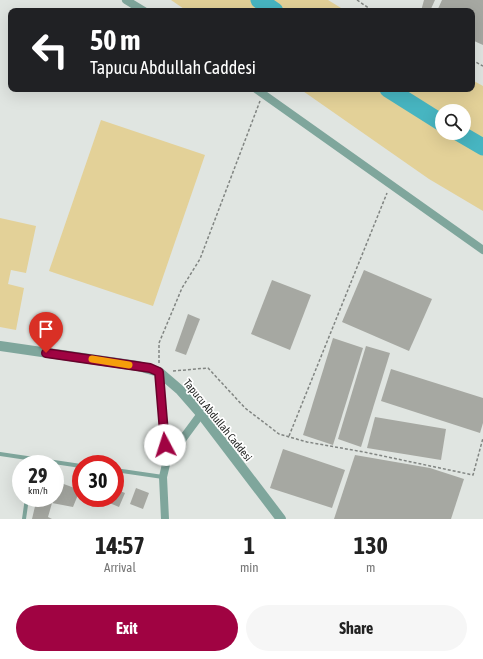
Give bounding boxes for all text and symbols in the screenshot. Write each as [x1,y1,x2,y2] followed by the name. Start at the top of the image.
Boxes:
[24,24,76,76] icon: left
[90,24,140,56] text: 50 m
[90,57,256,78] text: Tapucu Abdullah Caddesi
[435,104,471,140] map controls
[435,104,471,140] button: search
[29,312,63,353] pin
[35,318,57,340] icon: arrive
[181,377,255,463] street label: Tapucu Abdullah Caddesi
[144,424,186,466] position arrow
[72,455,124,507] speed limit sign: 30
[29,464,47,487] text: 29
[28,485,48,496] text: km/h
[95,532,145,559] text: 14:57
[244,532,255,559] text: 1
[354,532,388,559] text: 130
[104,560,136,575] text: Arrival
[240,560,259,575] text: min
[366,560,375,575] text: m
[16,605,238,651] button: Exit
[246,605,467,651] button: Share

